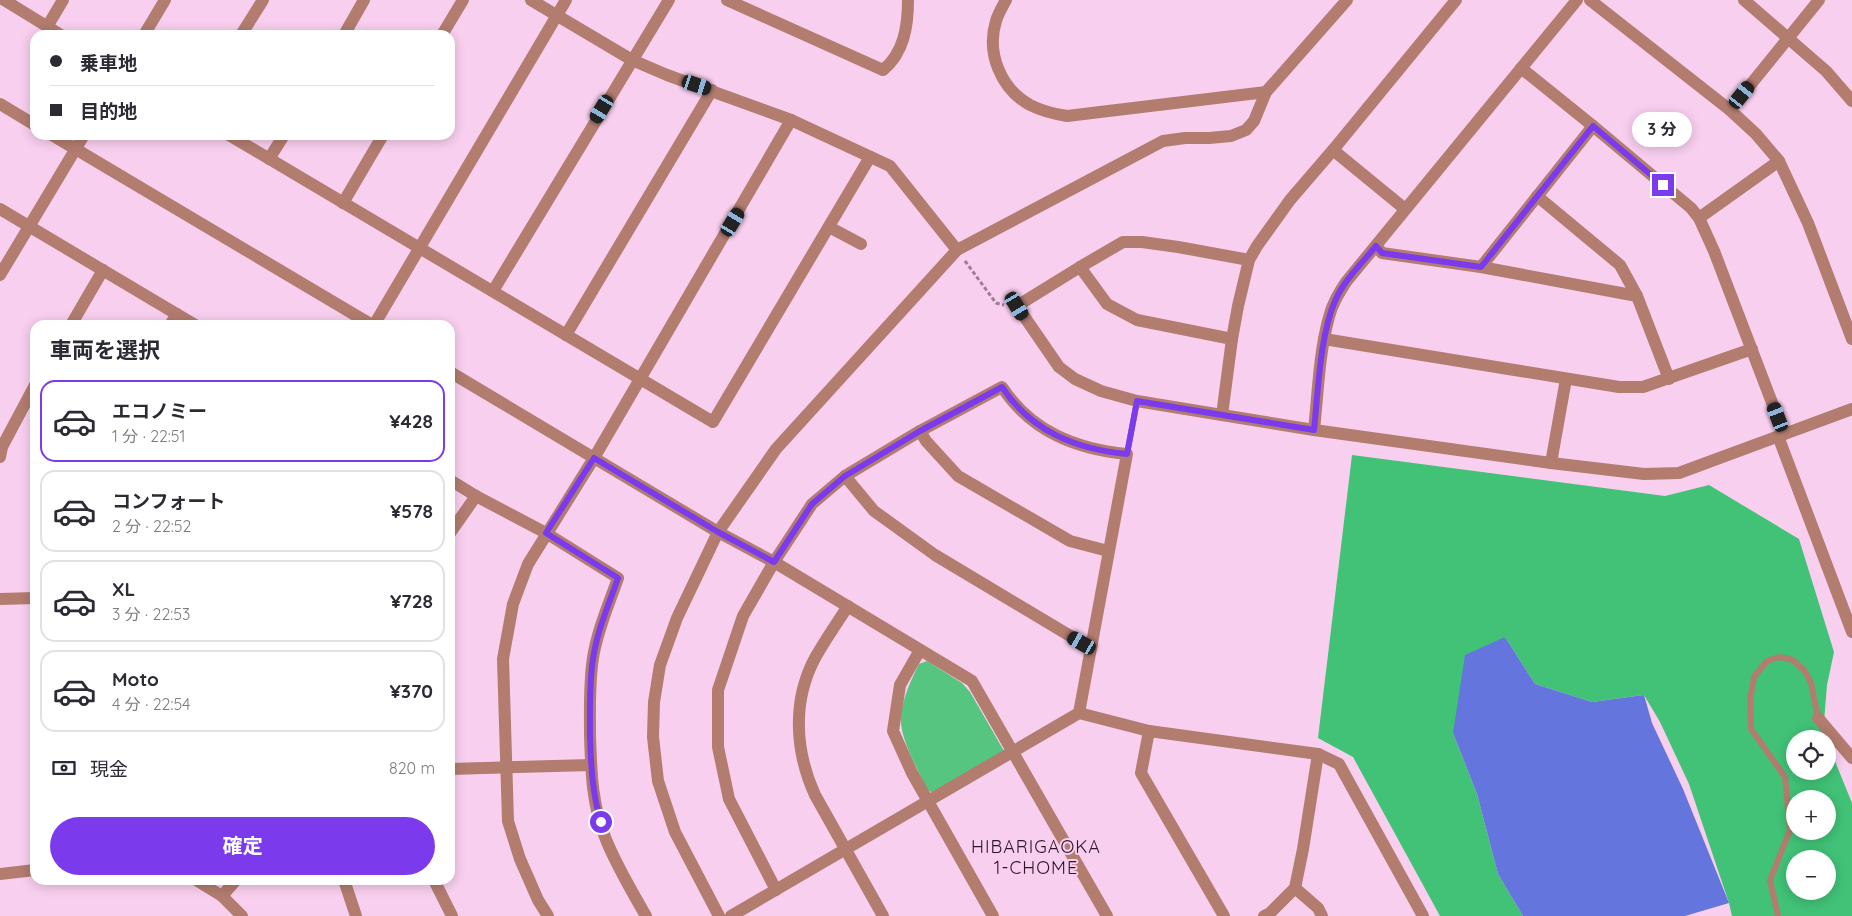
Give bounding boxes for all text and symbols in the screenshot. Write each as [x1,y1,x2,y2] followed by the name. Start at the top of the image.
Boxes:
[80,51,137,75] text: 乗車地
[680,73,713,97] car
[1726,79,1757,111] car
[587,92,616,126] car
[80,99,137,123] text: 目的地
[1633,112,1693,148] callout: 3 分
[1647,119,1677,139] text: 3 分
[1652,174,1674,196] route end
[718,205,747,239] car
[1002,289,1031,323] car
[50,336,160,364] text: 車両を選択
[52,399,97,444] icon: car
[112,399,207,423] text: エコノミー
[1765,400,1790,434] car
[389,409,433,433] text: ¥428
[112,426,186,446] text: 1 分 · 22:51
[52,489,97,534] icon: car
[112,489,225,513] text: コンフォート
[390,499,433,523] text: ¥578
[112,516,191,536] text: 2 分 · 22:52
[112,577,135,601] text: XL
[52,579,97,624] icon: car
[390,589,433,613] text: ¥728
[112,604,190,624] text: 3 分 · 22:53
[1065,629,1098,657] car
[112,667,159,691] text: Moto
[52,669,97,714] icon: car
[389,679,433,703] text: ¥370
[112,694,191,714] text: 4 分 · 22:54
[1786,730,1836,900] map controls
[1786,730,1836,780] button: locate
[50,754,78,782] icon: cash
[90,757,128,781] text: 現金
[389,758,435,778] text: 820 m
[1786,790,1836,840] button: +
[590,811,612,833] route start
[50,817,435,875] button: 確定
[971,835,1101,879] district label: HIBARIGAOKA 1-CHOME
[1786,850,1836,900] button: −

